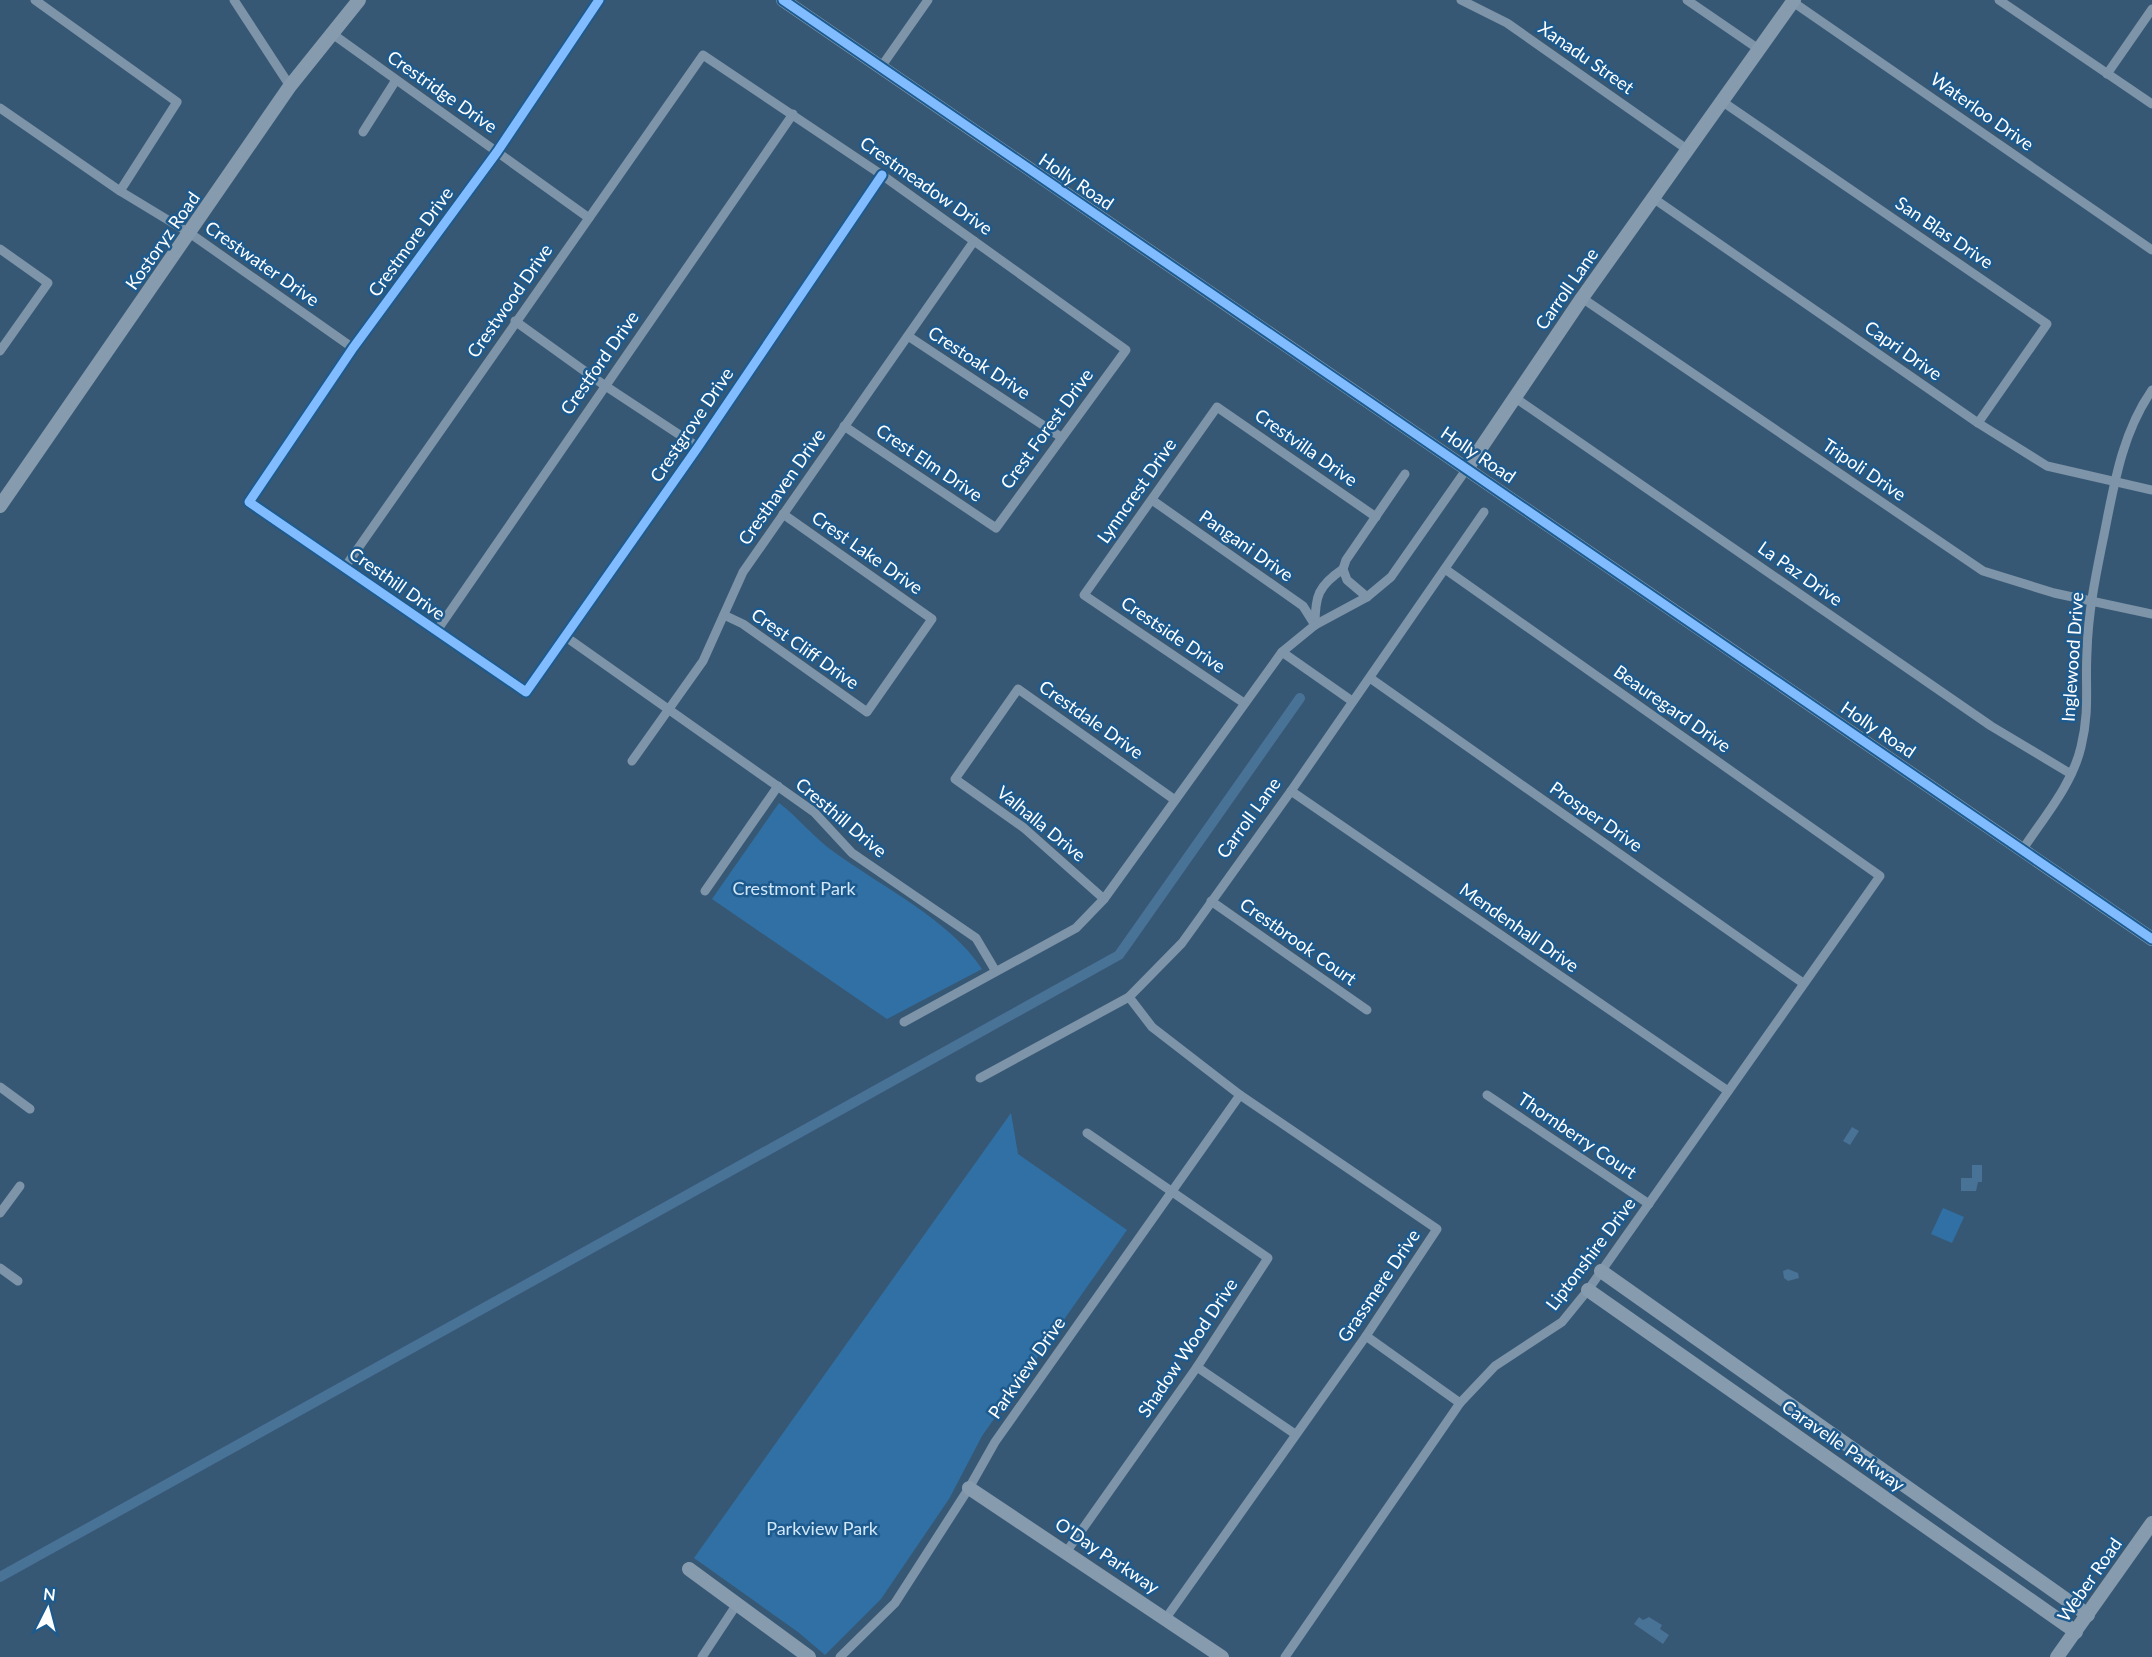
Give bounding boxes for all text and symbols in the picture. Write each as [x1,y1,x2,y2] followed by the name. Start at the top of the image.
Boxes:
[1535,16,1639,99] street label: Xanadu Street
[383,45,502,137] street label: Crestridge Drive
[1927,67,2038,155] street label: Waterloo Drive
[856,131,997,239] street label: Crestmeadow Drive
[1035,148,1118,214] street label: Holly Road
[363,182,457,301] street label: Crestmore Drive
[120,187,204,294] street label: Kostoryz Road
[1891,191,1998,273] street label: San Blas Drive
[201,216,324,311] street label: Crestwater Drive
[462,239,557,362] street label: Crestwood Drive
[1530,243,1602,334] street label: Carroll Lane
[555,306,643,419] street label: Crestford Drive
[1861,316,1947,385] street label: Capri Drive
[924,321,1035,403] street label: Crestoak Drive
[645,363,738,486] street label: Crestgrove Drive
[995,364,1097,493] street label: Crest Forest Drive
[1251,404,1362,491] street label: Crestvilla Drive
[872,419,987,506] street label: Crest Elm Drive
[1437,421,1520,487] street label: Holly Road
[733,424,829,549] street label: Cresthaven Drive
[1819,433,1910,505] street label: Tripoli Drive
[1092,434,1180,547] street label: Lynncrest Drive
[1195,505,1298,586] street label: Pangani Drive
[808,506,927,599] street label: Crest Lake Drive
[1754,536,1847,610] street label: La Paz Drive
[345,542,450,624] street label: Cresthill Drive
[1117,591,1230,677] street label: Crestside Drive
[2056,591,2088,723] street label: Inglewood Drive
[748,603,864,693] street label: Crest Cliff Drive
[1610,660,1735,757] street label: Beauregard Drive
[1035,675,1148,763] street label: Crestdale Drive
[1837,696,1920,762] street label: Holly Road
[792,773,892,862] street label: Cresthill Drive
[1211,773,1285,862] street label: Carroll Lane
[1546,776,1647,856] street label: Prosper Drive
[993,781,1091,866] street label: Valhalla Drive
[732,877,856,899] park label: Crestmont Park
[1456,878,1583,977] street label: Mendenhall Drive
[1236,893,1362,990] street label: Crestbrook Court
[1514,1087,1642,1183] street label: Thornberry Court
[1541,1193,1640,1314] street label: Liptonshire Drive
[1332,1225,1424,1346] street label: Grassmere Drive
[1133,1274,1242,1421] street label: Shadow Wood Drive
[983,1312,1069,1423] street label: Parkview Drive
[1778,1395,1910,1496] street label: Caravelle Parkway
[1051,1512,1164,1598] street label: O'Day Parkway
[766,1517,879,1539] park label: Parkview Park
[2052,1533,2126,1626] street label: Weber Road
[18,1579,78,1639] north arrow
[42,1583,57,1604] text: N

